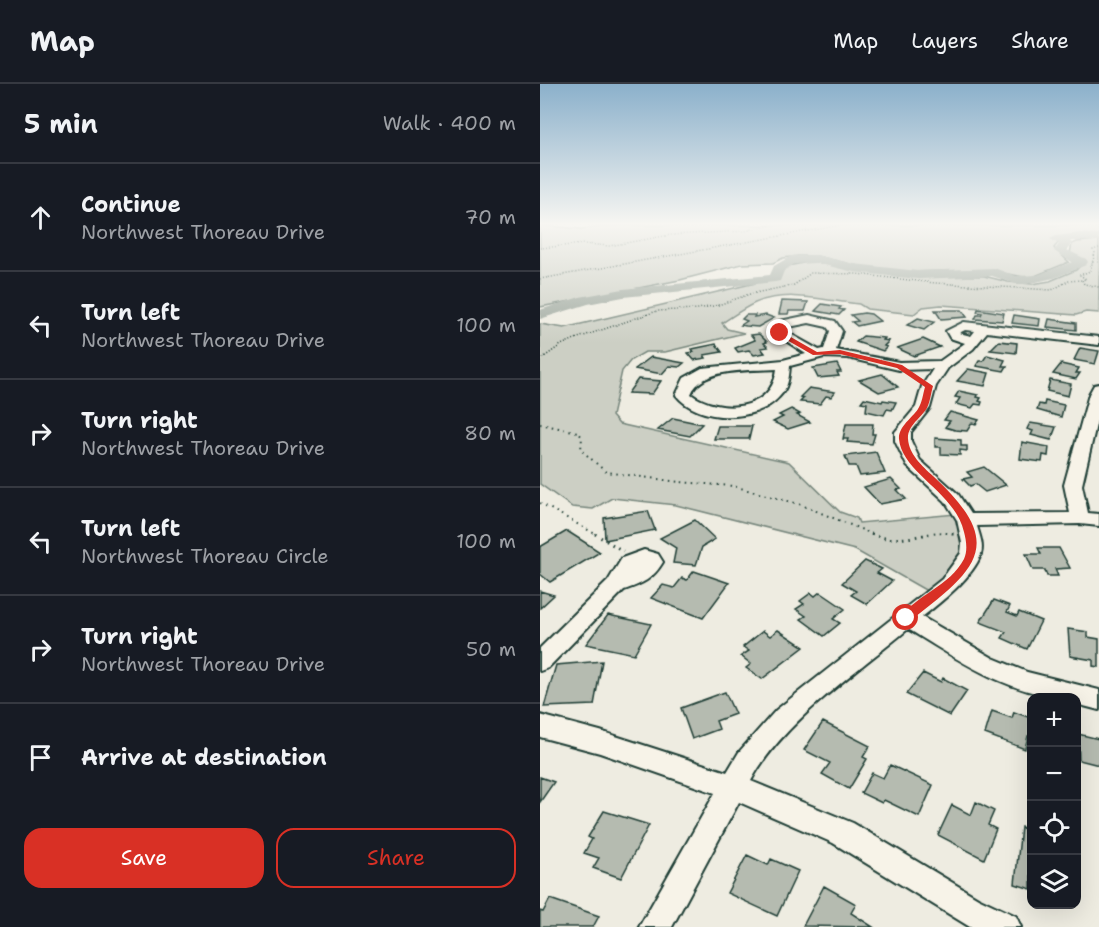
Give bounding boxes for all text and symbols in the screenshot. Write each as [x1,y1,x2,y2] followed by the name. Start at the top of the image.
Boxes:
[30,22,95,60] text: Map
[833,27,878,55] text: Map
[911,27,978,55] text: Layers
[1011,27,1069,55] text: Share
[24,106,98,141] text: 5 min
[383,110,516,136] text: Walk · 400 m
[81,190,181,219] text: Continue
[24,201,57,234] icon: ahead
[464,204,516,230] text: 70 m
[81,219,325,245] text: Northwest Thoreau Drive
[81,298,180,327] text: Turn left
[24,309,57,342] icon: left
[456,312,516,338] text: 100 m
[766,319,792,345] route end
[81,327,325,353] text: Northwest Thoreau Drive
[81,406,198,435] text: Turn right
[24,417,57,450] icon: right
[464,420,516,446] text: 80 m
[81,435,325,461] text: Northwest Thoreau Drive
[81,514,180,543] text: Turn left
[24,525,57,558] icon: left
[456,528,516,554] text: 100 m
[81,543,329,569] text: Northwest Thoreau Circle
[892,604,918,630] route start
[81,622,198,651] text: Turn right
[24,633,57,666] icon: right
[466,636,516,662] text: 50 m
[81,651,325,677] text: Northwest Thoreau Drive
[1027,693,1081,909] map controls
[1027,693,1081,747] button: +
[24,741,57,774] icon: arrive
[81,743,327,772] text: Arrive at destination
[1027,747,1081,801] button: −
[1027,801,1081,855] button: locate
[24,828,264,888] button: Save
[276,828,516,888] button: Share
[1027,855,1081,909] button: layers

